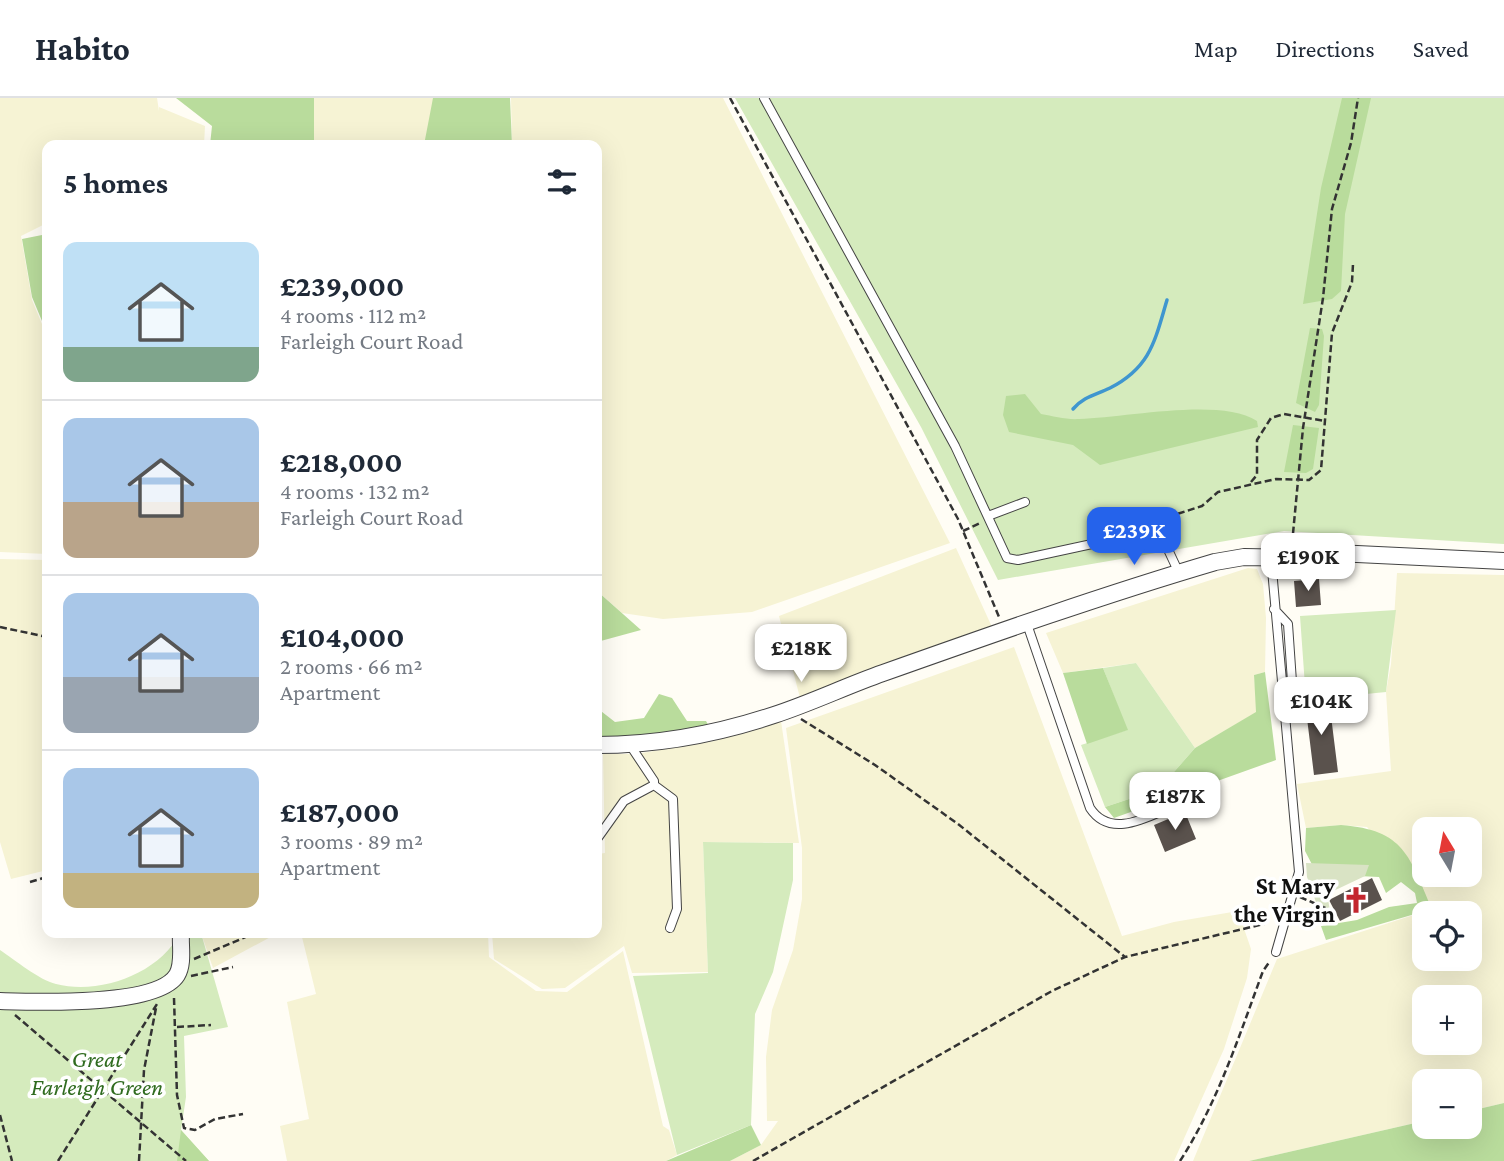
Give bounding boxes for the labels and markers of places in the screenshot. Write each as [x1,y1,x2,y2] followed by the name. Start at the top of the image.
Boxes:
[1085,508,1183,567] pin: £239K
[1259,533,1357,593] pin: £190K
[752,624,850,684] pin: £218K
[1272,678,1370,737] pin: £104K
[1126,772,1224,832] pin: £187K
[1234,872,1335,927] place label: St Mary the Virgin
[1341,885,1371,915] church icon: St Mary the Virgin

